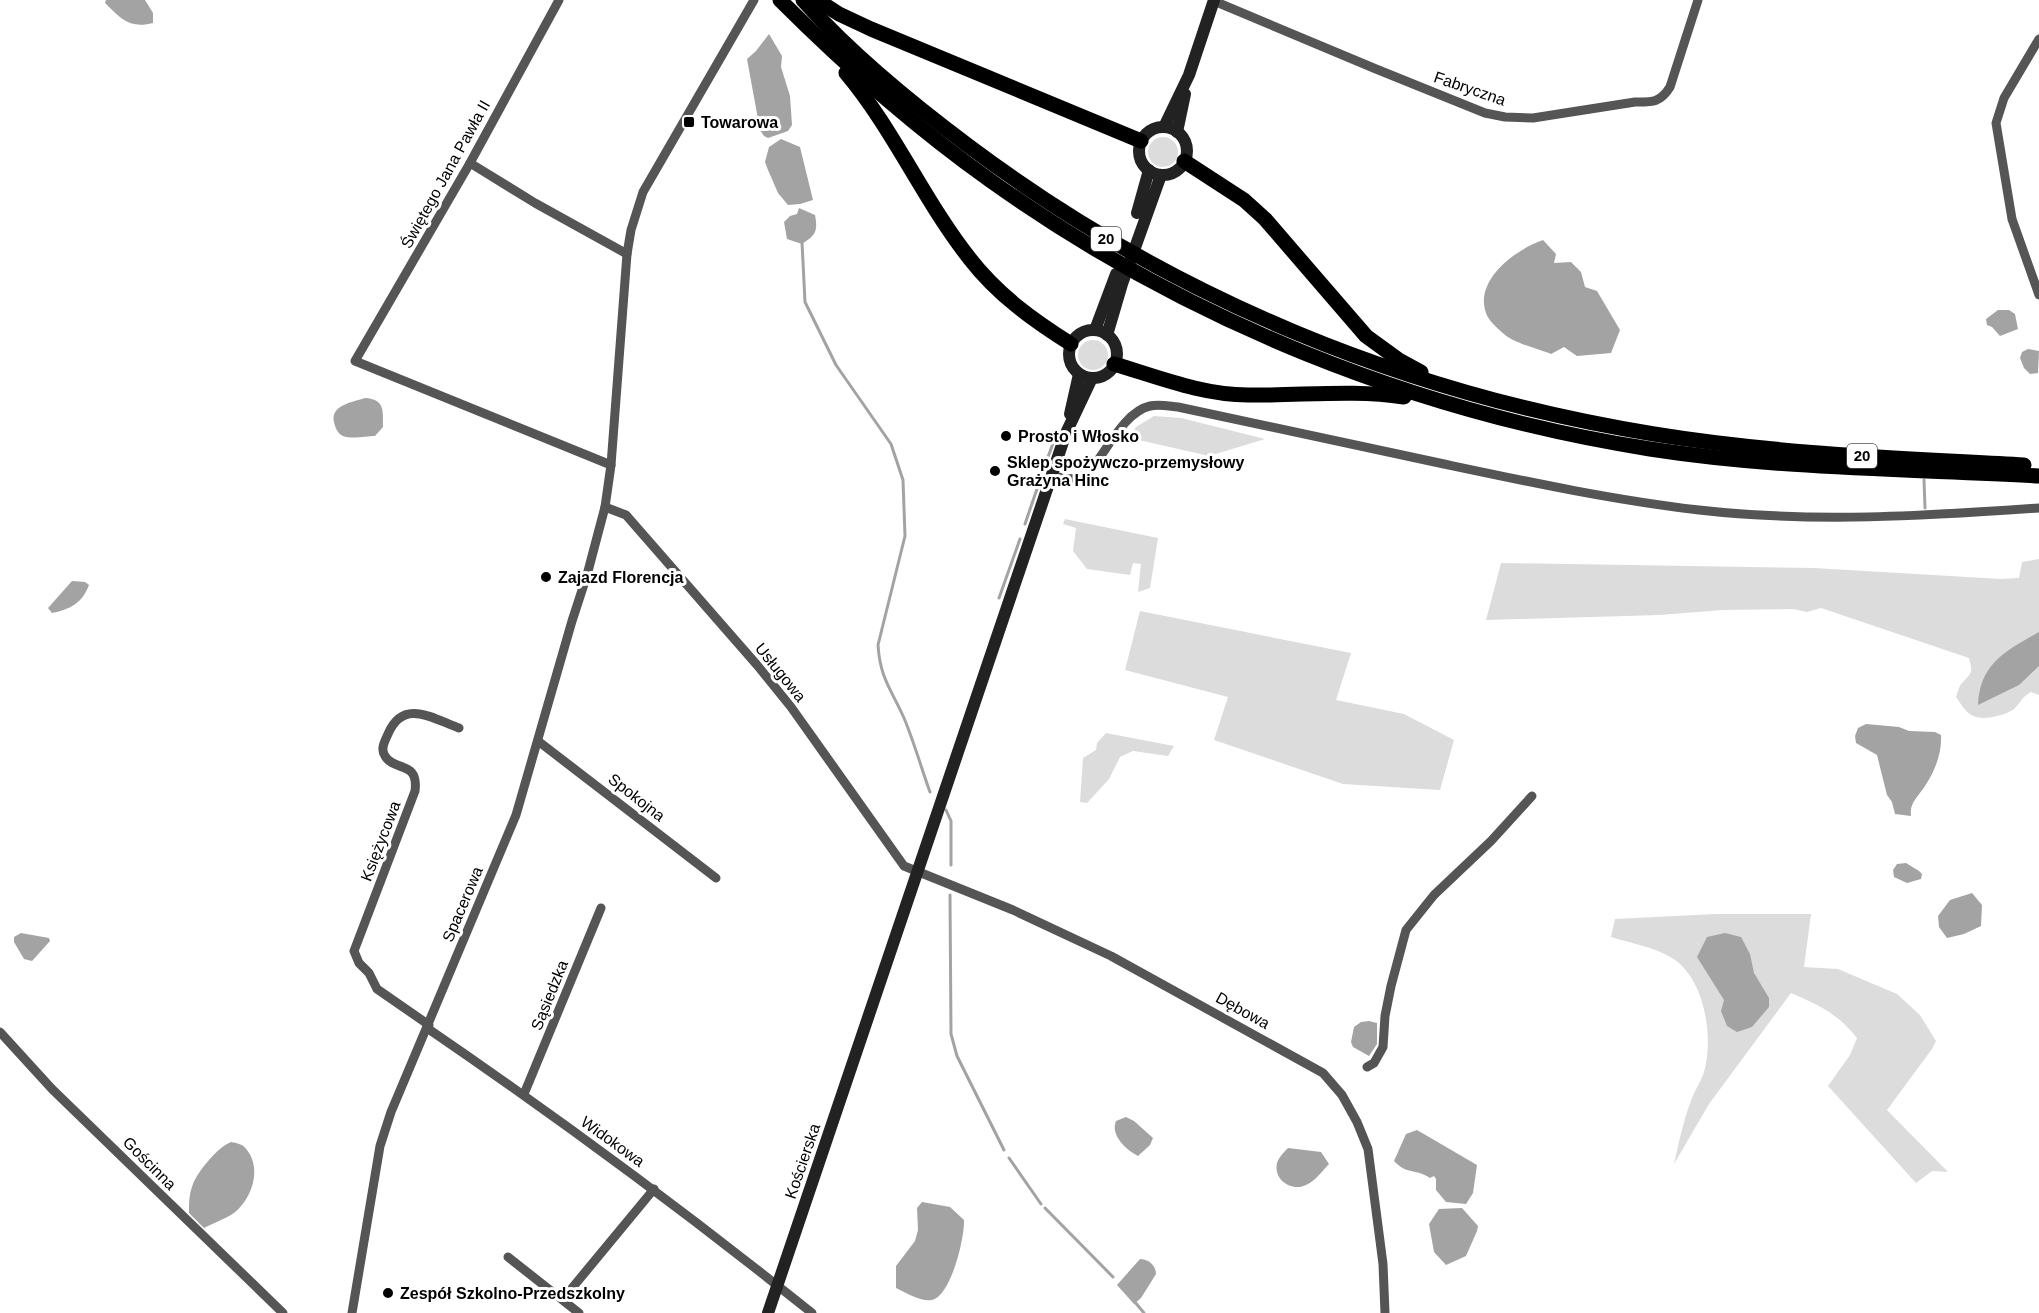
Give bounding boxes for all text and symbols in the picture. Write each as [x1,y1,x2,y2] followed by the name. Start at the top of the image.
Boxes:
[1432,68,1508,109] street label: Fabryczna
[397,97,493,251] street label: Świętego Jana Pawła II
[701,114,778,131] place label: Towarowa
[682,115,696,129] marker: Towarowa
[1091,227,1121,251] road number: 20
[1018,428,1139,445] place label: Prosto i Włosko
[999,429,1013,443] marker: Prosto i Włosko
[1847,444,1877,468] road number: 20
[1007,454,1245,489] place label: Sklep spożywczo-przemysłowy Grażyna Hinc
[988,464,1002,478] marker: Sklep spożywczo-przemysłowy Grażyna Hinc
[558,569,683,586] place label: Zajazd Florencja
[539,570,553,584] marker: Zajazd Florencja
[752,640,809,705] street label: Usługowa
[605,770,668,825] street label: Spokojna
[357,799,404,884] street label: Księżycowa
[439,864,486,944] street label: Spacerowa
[528,958,571,1033] street label: Sąsiedzka
[1213,989,1273,1032] street label: Dębowa
[578,1113,648,1170] street label: Widokowa
[782,1121,823,1201] street label: Kościerska
[120,1133,180,1193] street label: Gościnna
[400,1285,625,1302] place label: Zespół Szkolno-Przedszkolny
[381,1286,395,1300] marker: Zespół Szkolno-Przedszkolny

